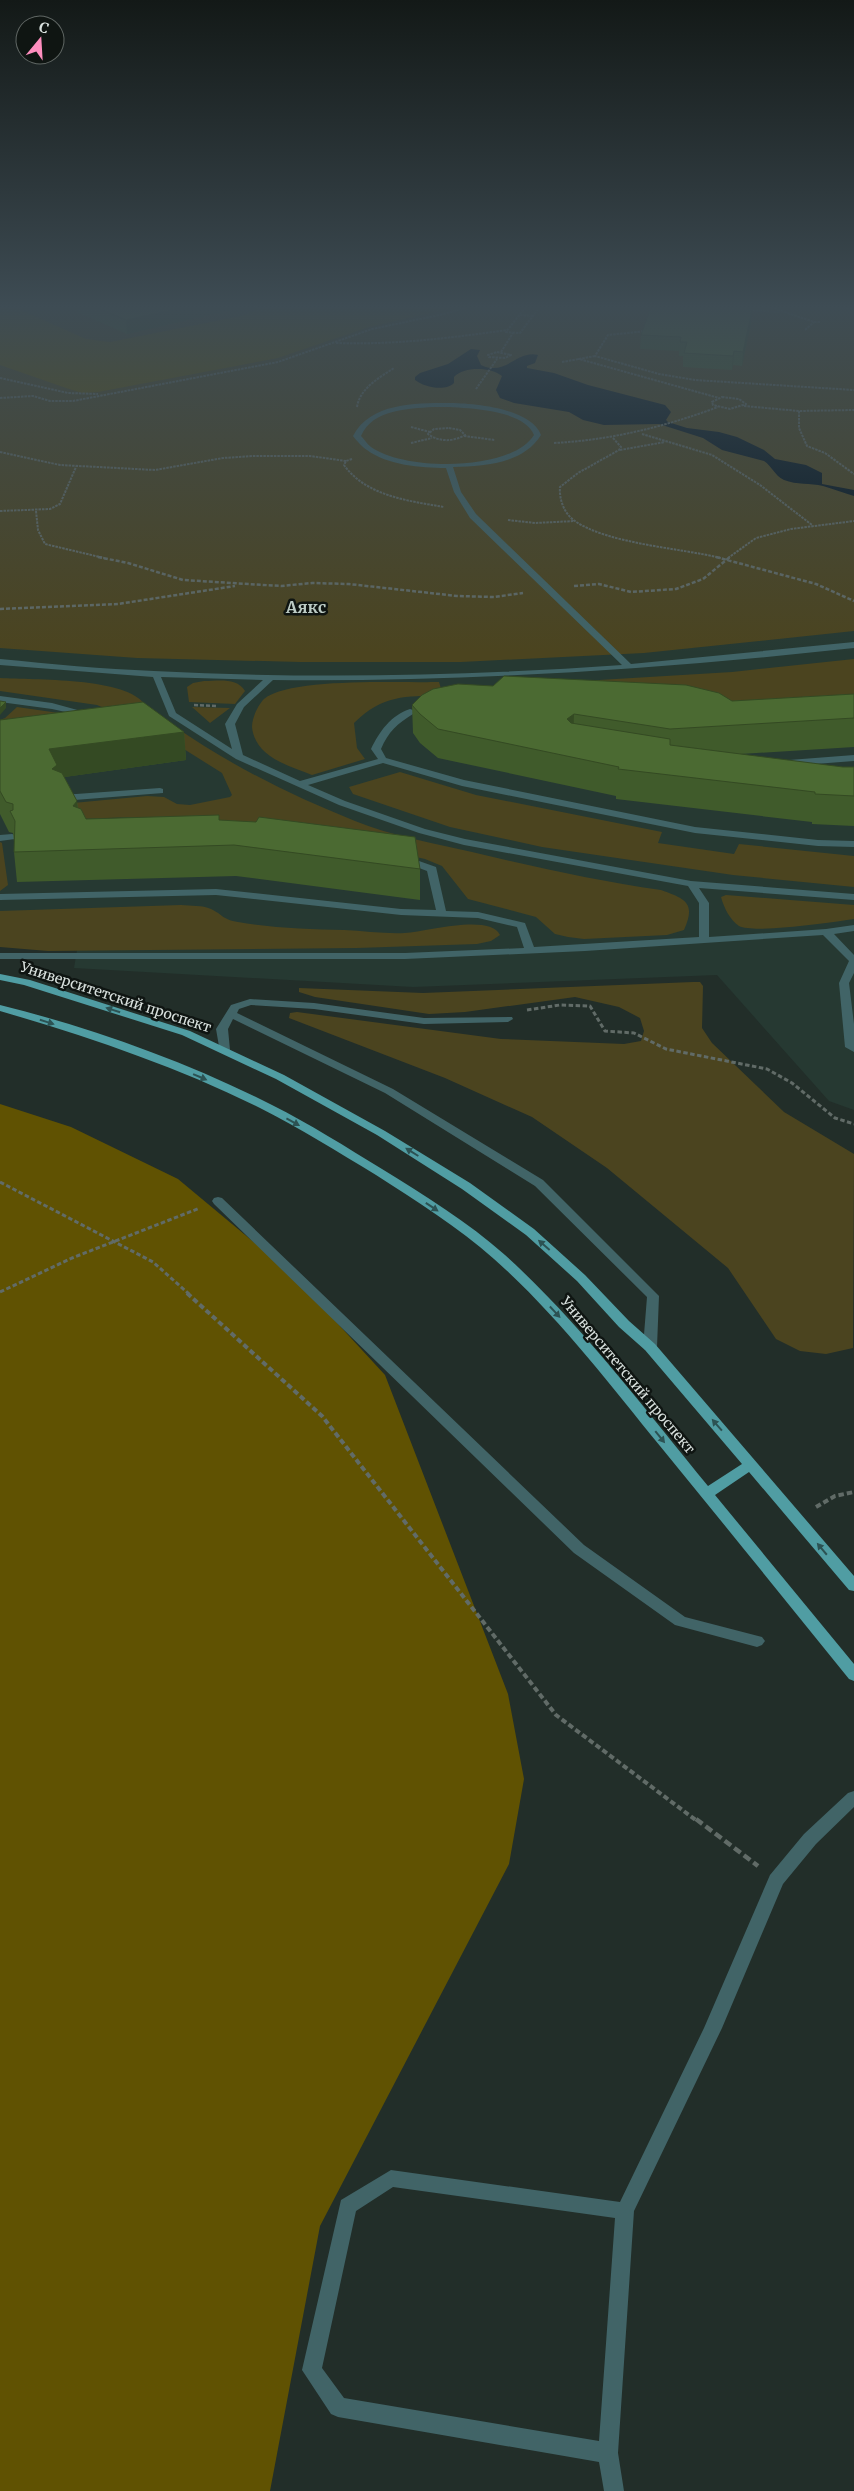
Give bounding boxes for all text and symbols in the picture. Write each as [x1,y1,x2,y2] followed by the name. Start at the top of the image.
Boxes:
[15,15,65,65] north arrow
[37,18,51,38] text: С
[285,597,326,617] district label: Аякс
[17,957,214,1037] street label: Университетский проспект
[105,1006,120,1014] one-way arrow
[40,1018,55,1026] one-way arrow
[192,1074,207,1082] one-way arrow
[286,1118,300,1127] one-way arrow
[405,1147,418,1156] one-way arrow
[425,1202,439,1211] one-way arrow
[539,1239,551,1251] one-way arrow
[556,1292,699,1458] street label: Университетский проспект
[549,1306,561,1318] one-way arrow
[711,1420,723,1432] one-way arrow
[654,1430,665,1443] one-way arrow
[817,1543,828,1556] one-way arrow

